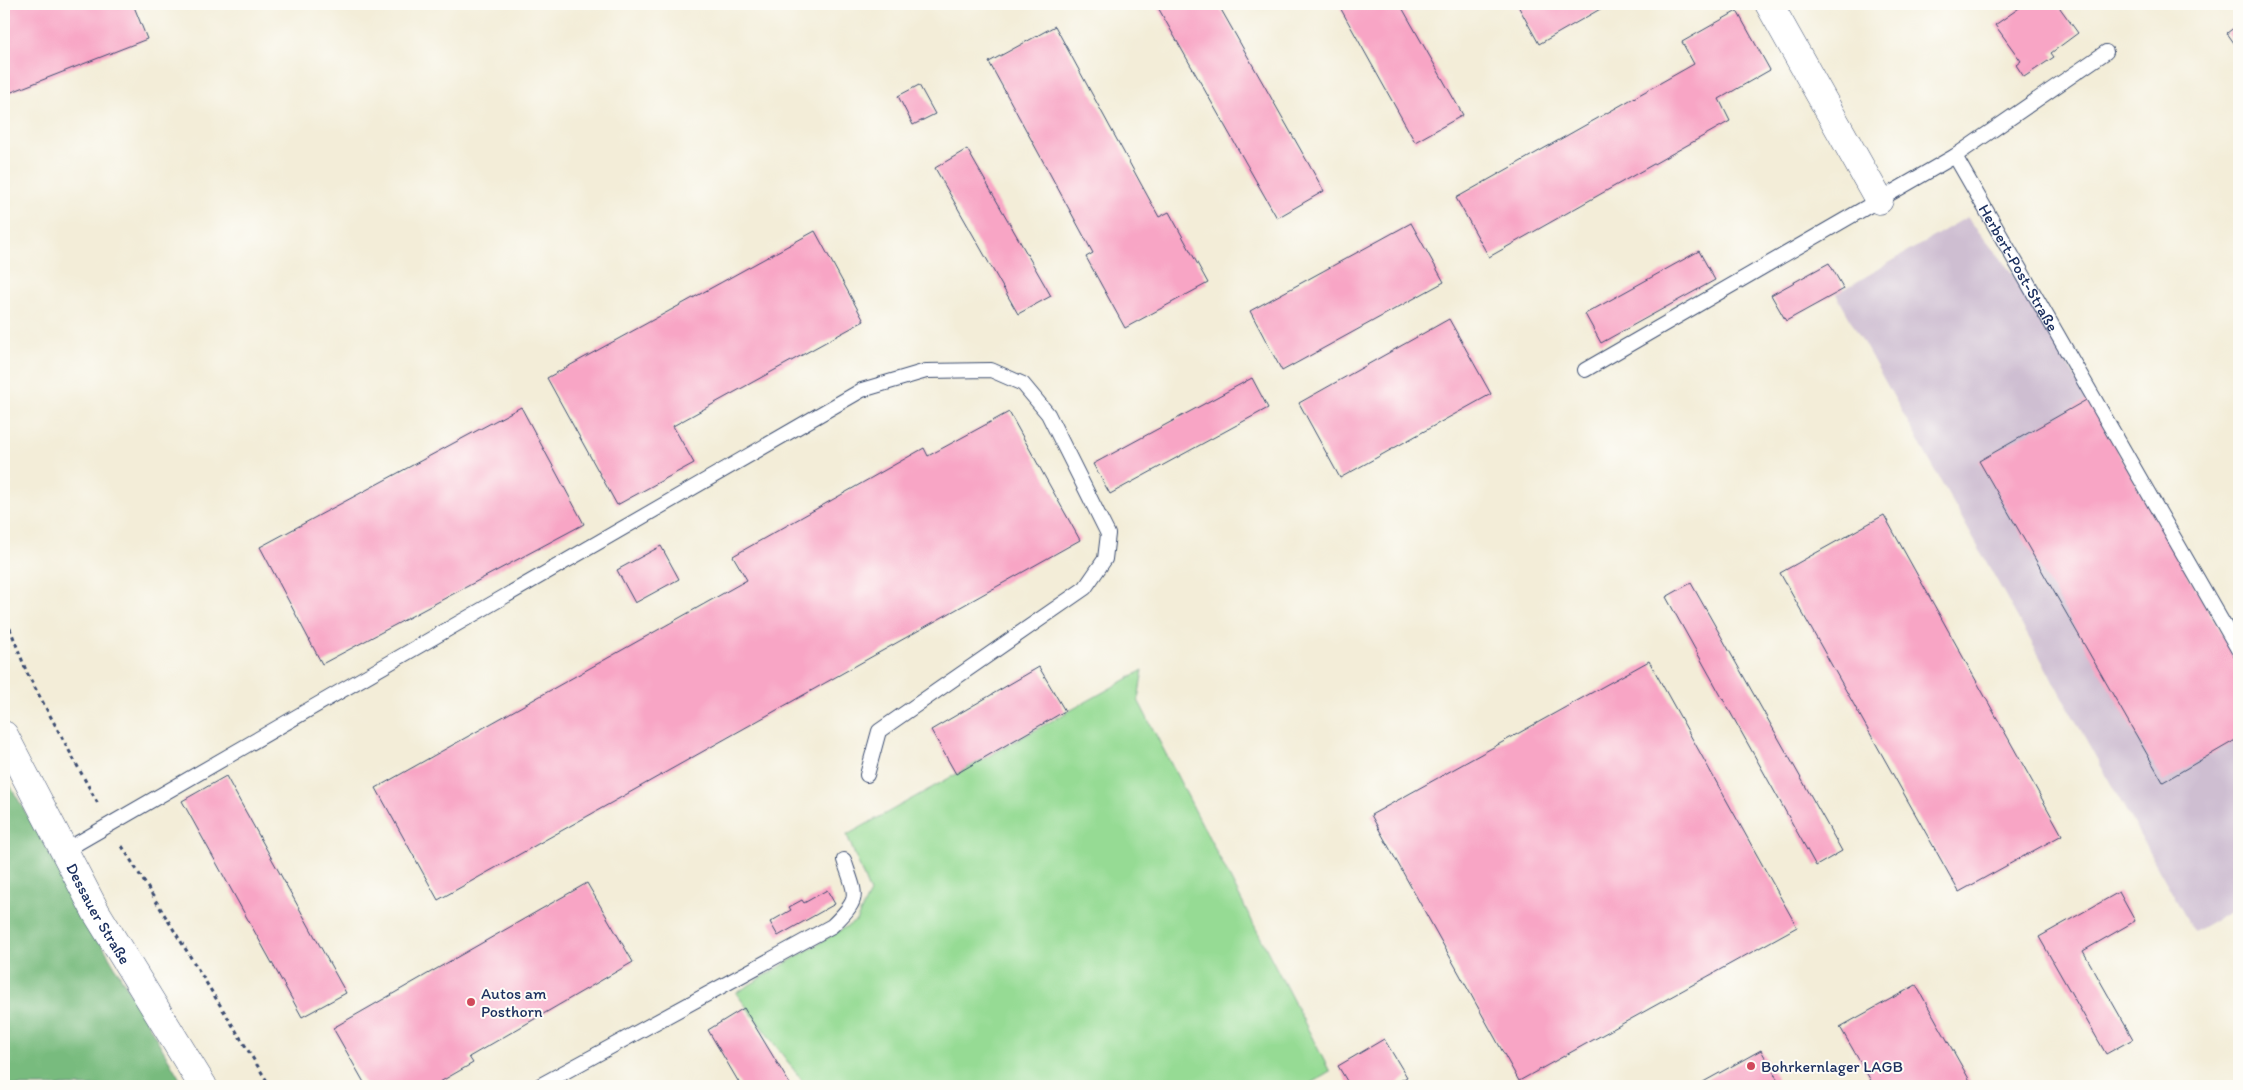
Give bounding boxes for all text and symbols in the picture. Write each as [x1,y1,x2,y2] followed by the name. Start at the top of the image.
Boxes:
[1975,201,2063,335] street label: Herbert-Post-Straße
[62,860,135,968] street label: Dessauer Straße
[481,984,547,1021] place label: Autos am Posthorn
[465,996,477,1008] marker: Autos am Posthorn
[1761,1057,1903,1076] place label: Bohrkernlager LAGB
[1745,1060,1757,1072] marker: Bohrkernlager LAGB

